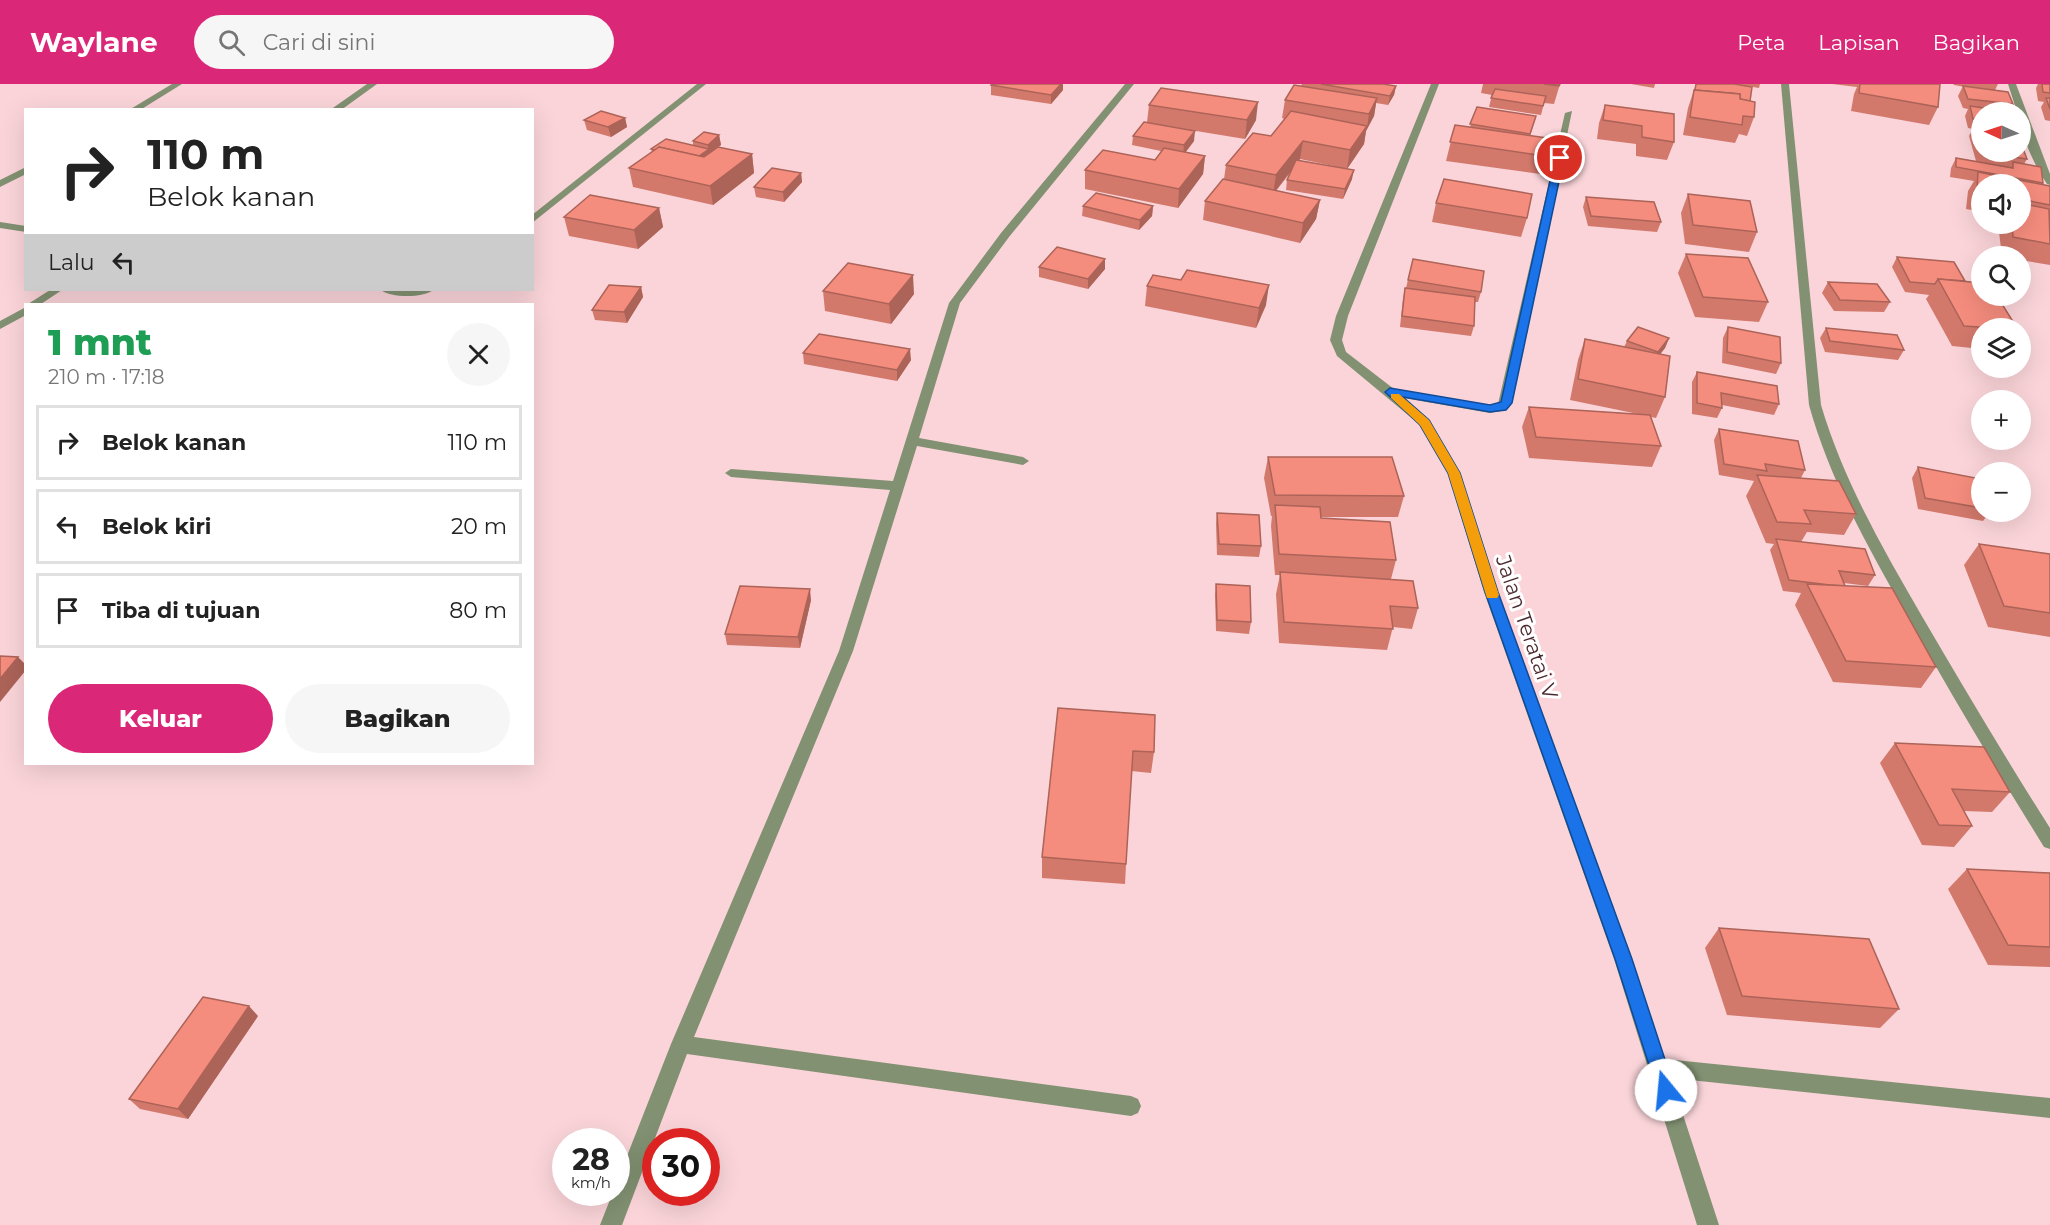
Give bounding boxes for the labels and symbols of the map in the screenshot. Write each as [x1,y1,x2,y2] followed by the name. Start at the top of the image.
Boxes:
[1971,102,2031,162] north arrow
[1534,132,1585,183] pin
[1490,551,1563,703] street label: Jalan Teratai V
[1634,1058,1698,1122] position arrow
[642,1128,720,1206] speed limit sign: 30

